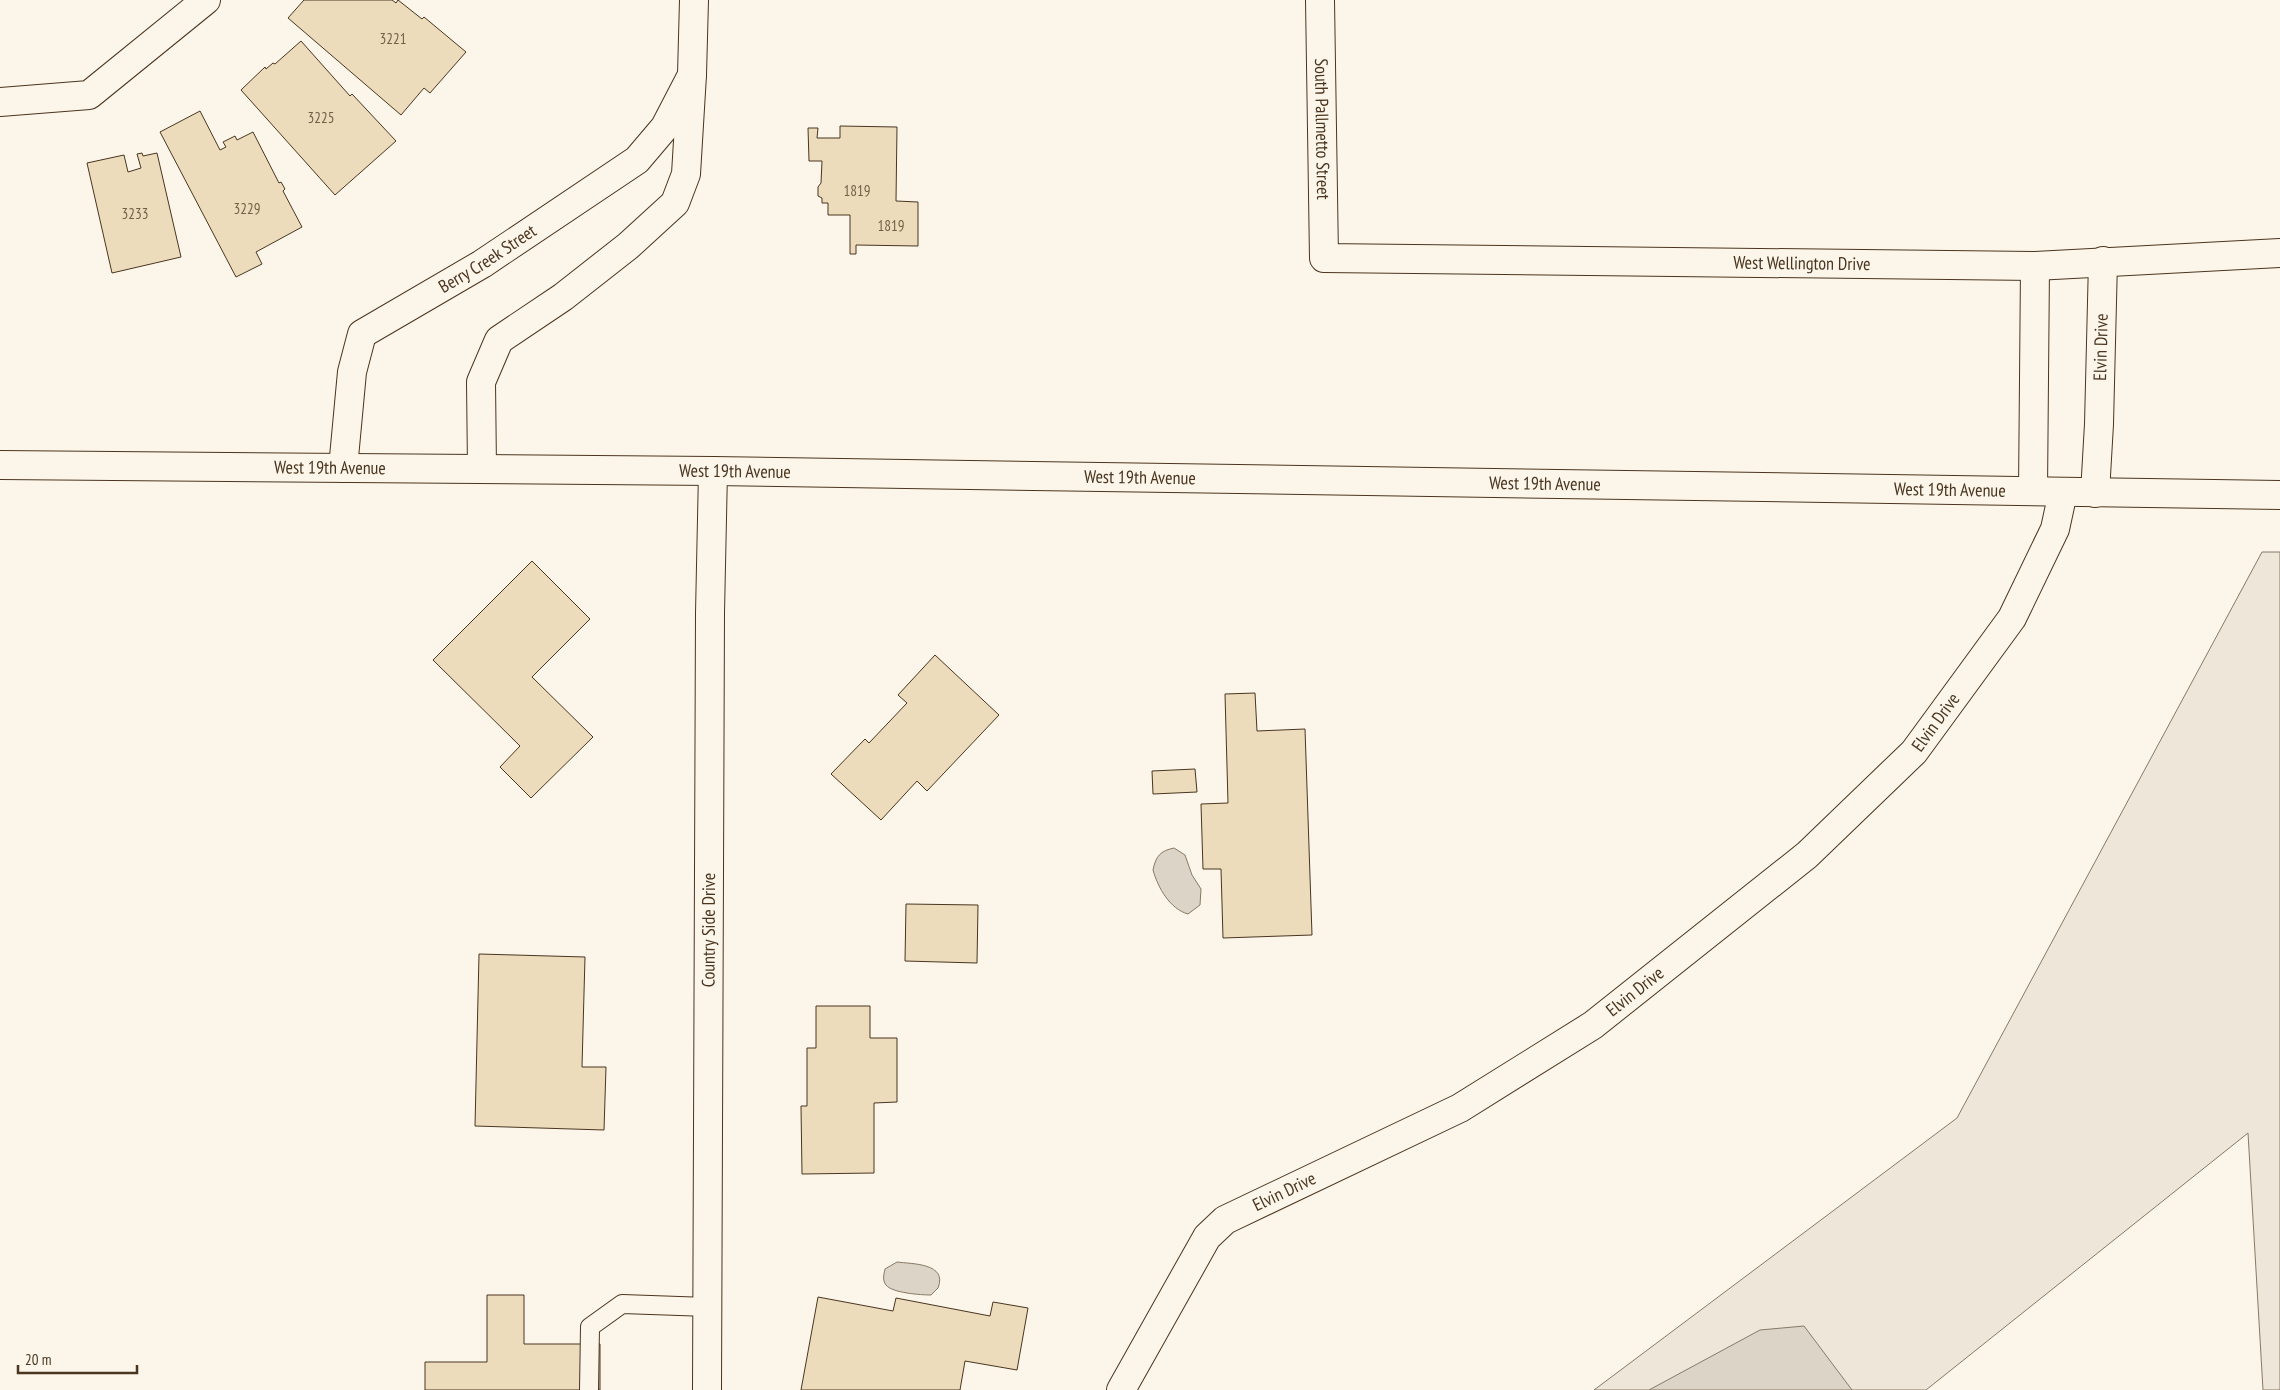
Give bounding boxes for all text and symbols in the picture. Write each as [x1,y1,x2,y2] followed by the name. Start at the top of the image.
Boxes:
[379,29,407,48] house number: 3221
[1310,58,1335,200] street label: South Pallmetto Street
[307,108,335,127] house number: 3225
[843,181,871,200] house number: 1819
[233,199,261,218] house number: 3229
[121,204,149,223] house number: 3233
[877,216,905,235] house number: 1819
[434,219,540,298] street label: Berry Creek Street
[1733,251,1871,275] street label: West Wellington Drive
[2088,313,2113,381] street label: Elvin Drive
[274,455,386,479] street label: West 19th Avenue
[679,459,791,483] street label: West 19th Avenue
[1084,465,1196,489] street label: West 19th Avenue
[1489,471,1601,496] street label: West 19th Avenue
[1894,477,2006,502] street label: West 19th Avenue
[1906,688,1964,756] street label: Elvin Drive
[697,873,720,987] street label: Country Side Drive
[1601,961,1668,1021] street label: Elvin Drive
[1249,1166,1319,1216] street label: Elvin Drive
[18,1342,136,1374] scale bar
[25,1350,51,1369] text: 20 m

